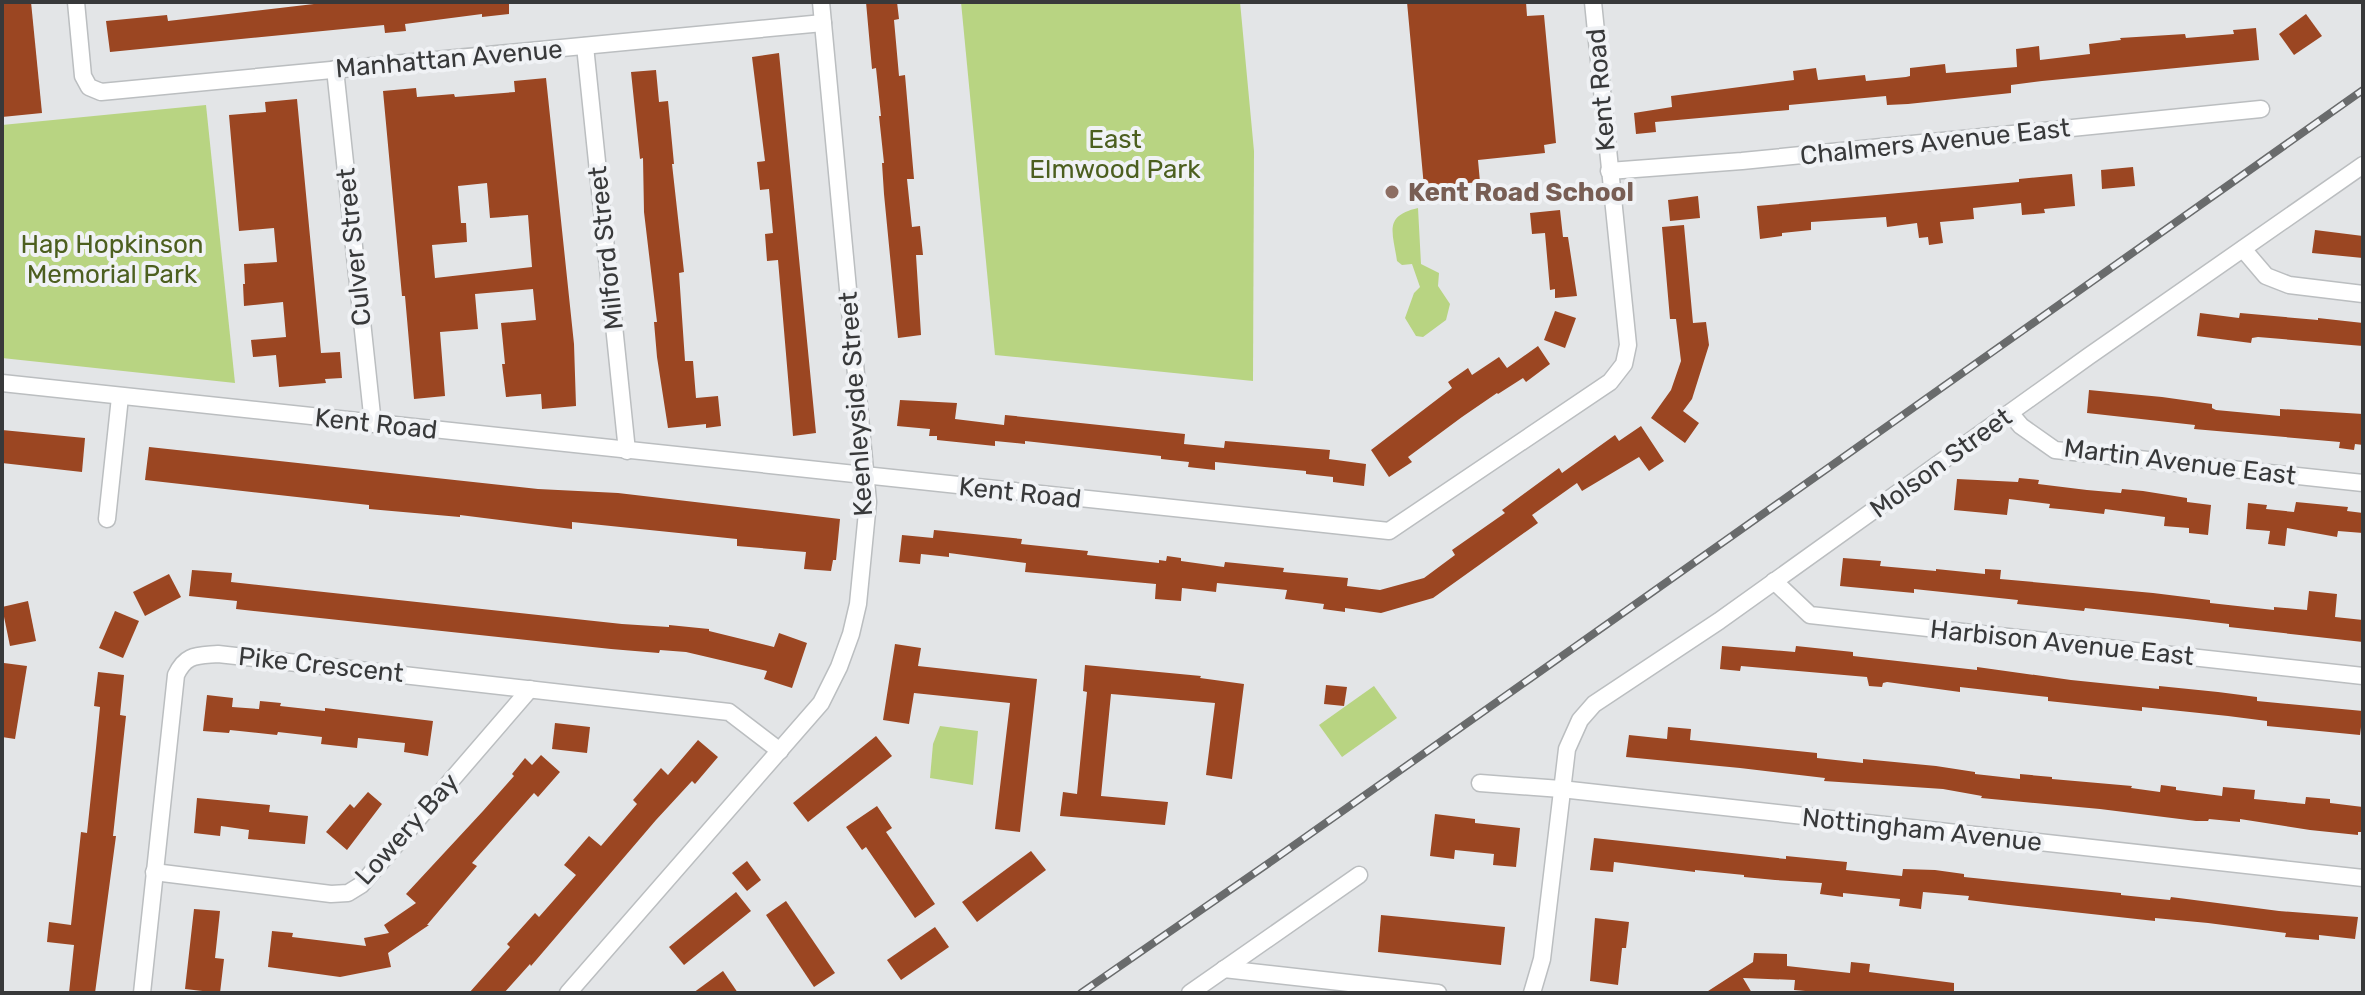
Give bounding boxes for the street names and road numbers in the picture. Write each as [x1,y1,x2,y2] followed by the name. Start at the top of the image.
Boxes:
[1580,27,1622,153] street label: Kent Road
[334,34,564,84] street label: Manhattan Avenue
[1798,112,2072,172] street label: Chalmers Avenue East
[582,165,630,331] street label: Milford Street
[330,167,378,327] street label: Culver Street
[833,291,879,517] street label: Keenleyside Street
[1864,401,2018,525] street label: Molson Street
[313,402,439,446] street label: Kent Road
[2062,432,2298,492] street label: Martin Avenue East
[957,471,1083,515] street label: Kent Road
[1929,614,2195,672] street label: Harbison Avenue East
[237,641,405,689] street label: Pike Crescent
[349,767,465,891] street label: Lowery Bay
[1801,802,2043,858] street label: Nottingham Avenue

